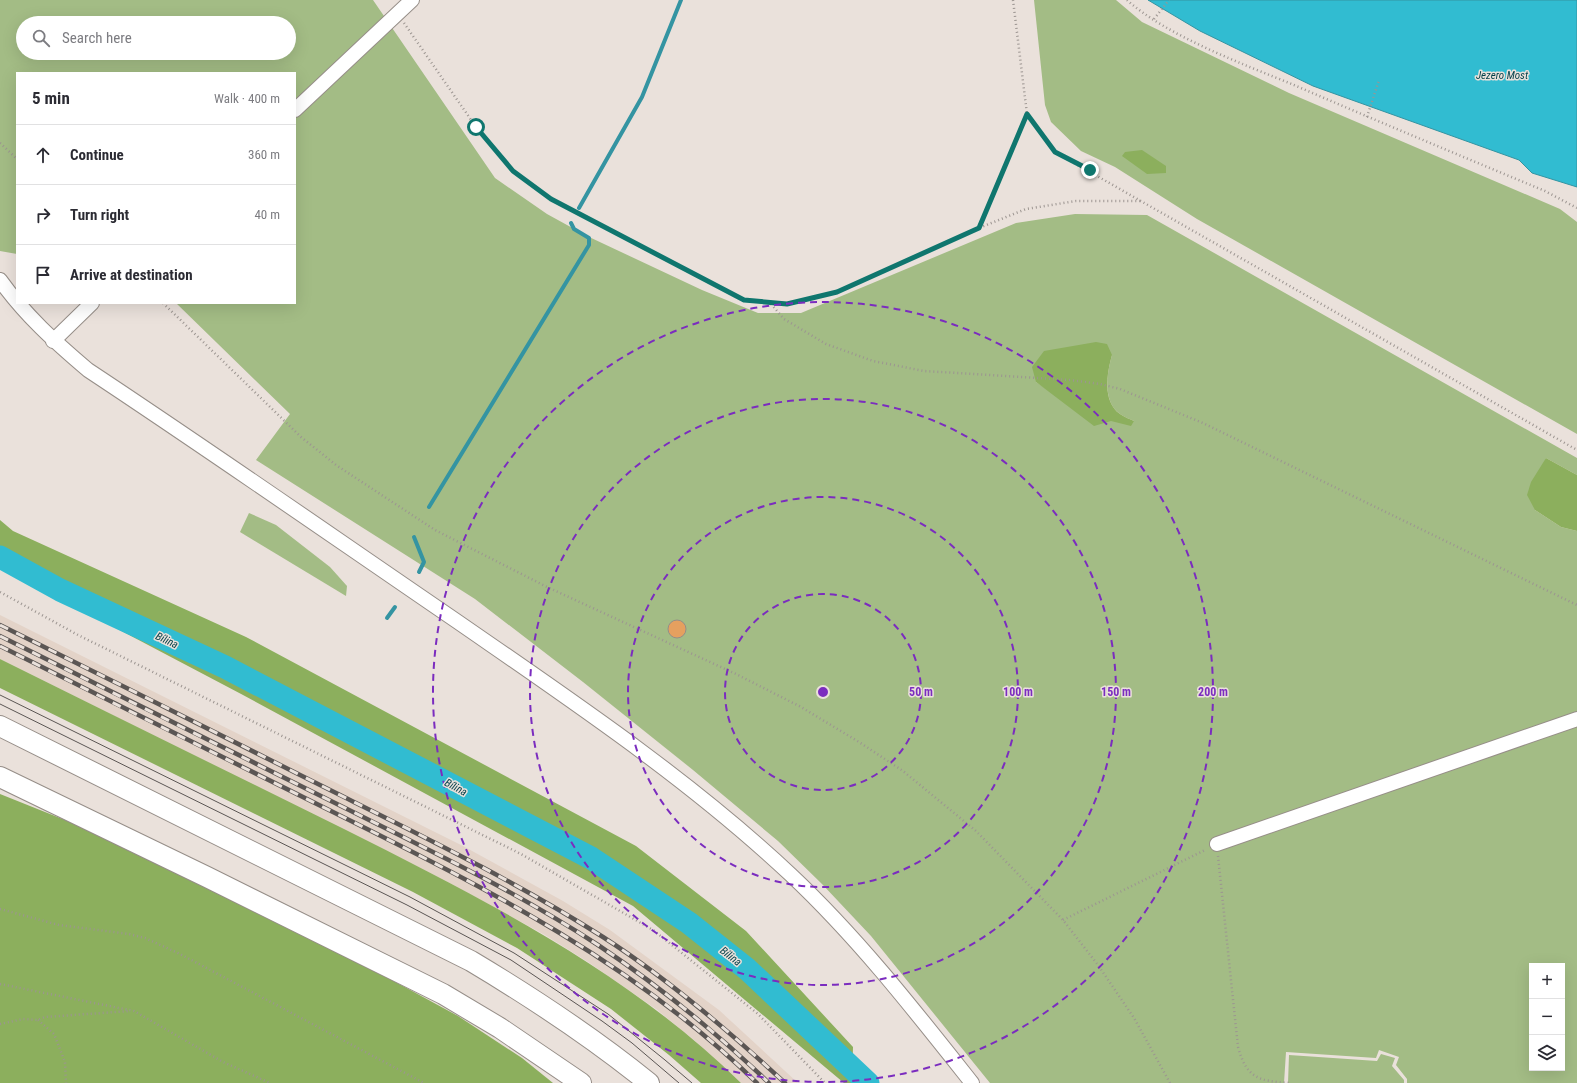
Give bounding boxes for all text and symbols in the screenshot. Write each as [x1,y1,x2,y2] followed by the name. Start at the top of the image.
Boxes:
[16,16,296,60] search box
[30,27,52,49] icon: search
[62,29,132,47] text: Search here
[1476,69,1529,82] water label: Jezero Most
[32,88,70,108] text: 5 min
[214,91,280,106] text: Walk · 400 m
[467,118,485,136] route start
[32,144,54,166] icon: ahead
[70,146,124,164] text: Continue
[248,147,280,162] text: 360 m
[1081,161,1099,179] route end
[32,204,54,226] icon: right
[70,206,129,224] text: Turn right
[254,207,280,222] text: 40 m
[32,264,54,286] icon: arrive
[70,266,193,284] text: Arrive at destination
[153,630,180,651] water label: Bílina
[816,685,830,699] centre of rings
[909,685,933,699] text: 50 m
[1003,685,1033,699] text: 100 m
[1101,685,1131,699] text: 150 m
[1198,685,1228,699] text: 200 m
[442,776,469,799] water label: Bílina
[717,944,744,969] water label: Bílina
[1529,963,1565,1071] map controls
[1529,963,1565,999] button: +
[1529,999,1565,1035] button: −
[1529,1035,1565,1071] button: layers

